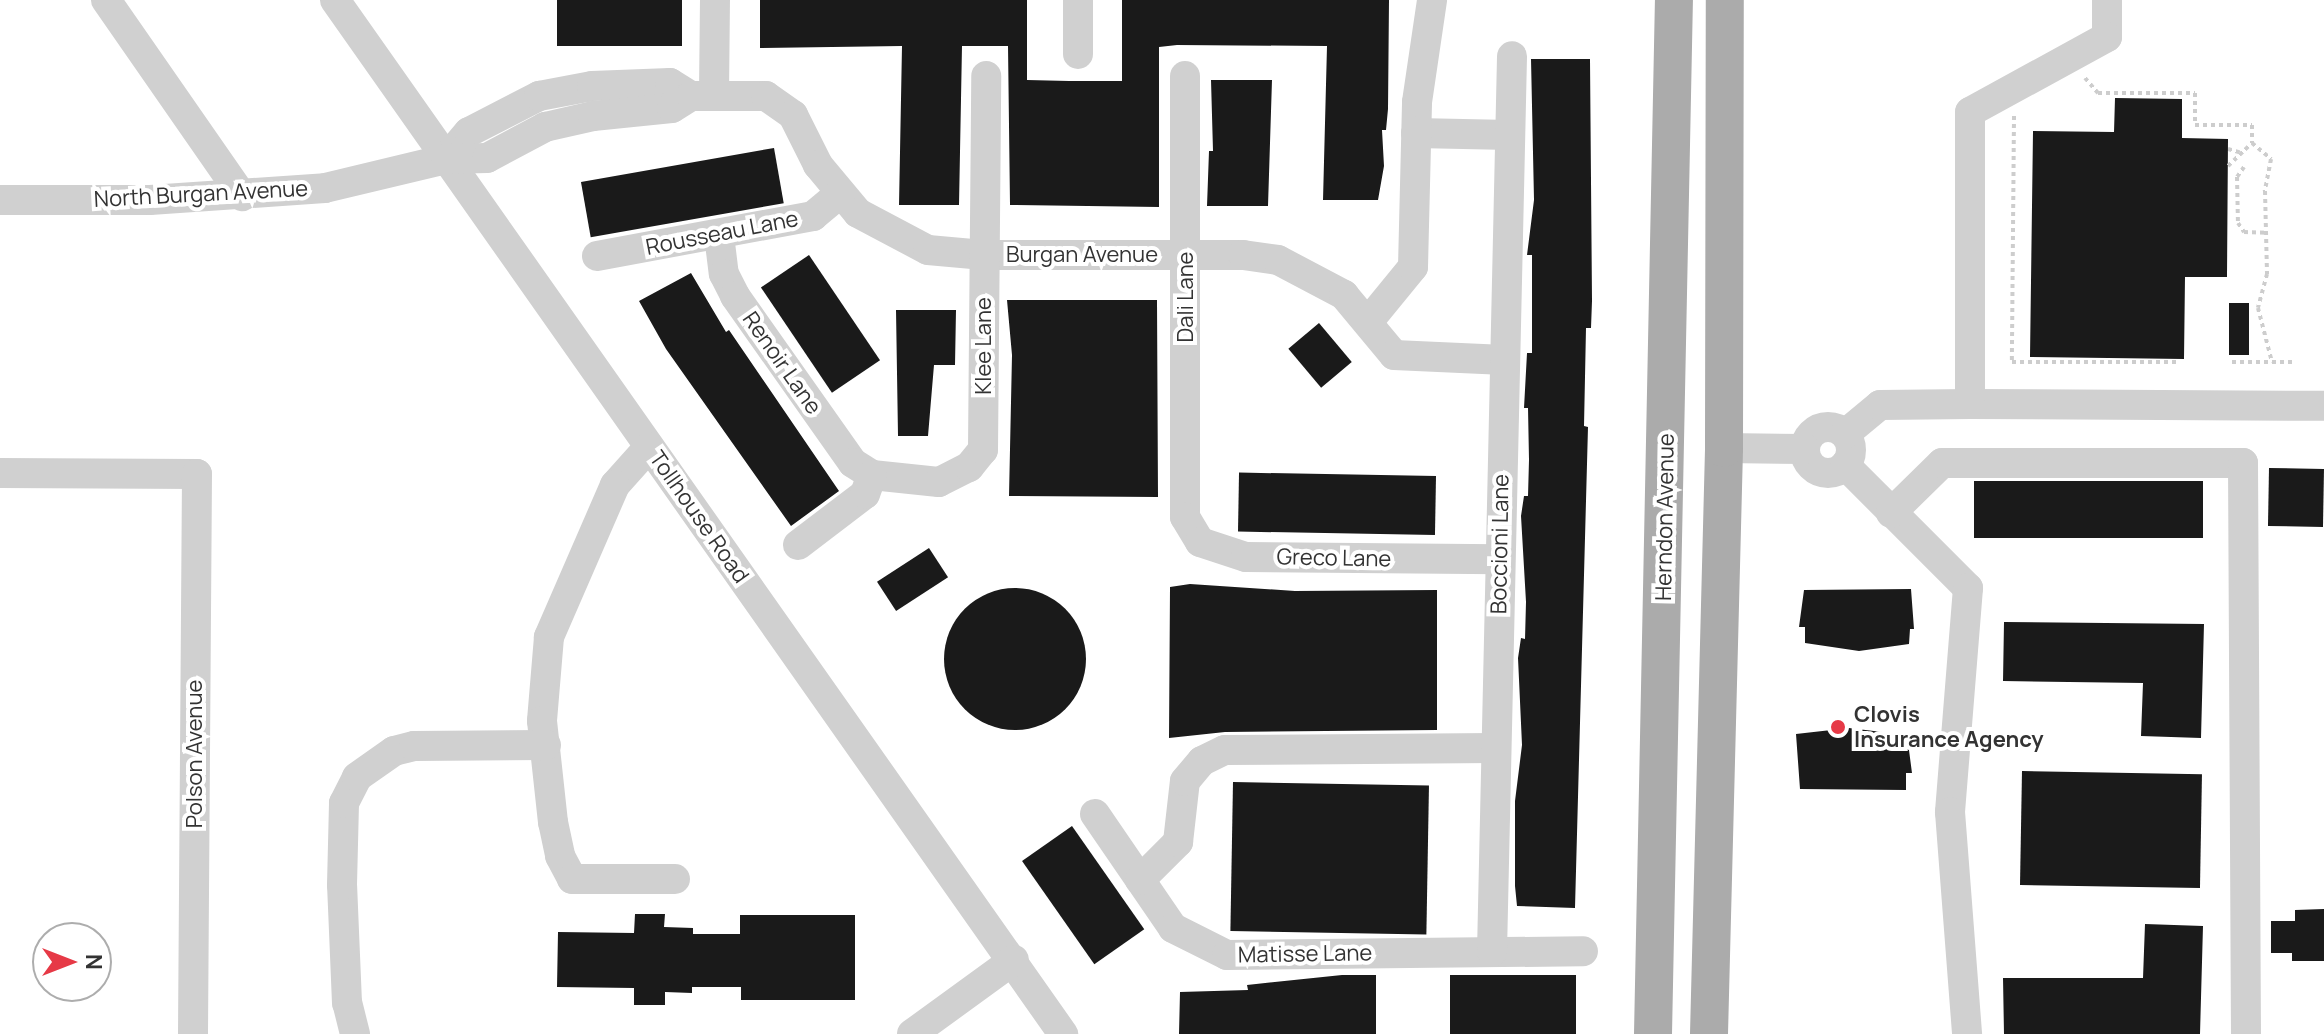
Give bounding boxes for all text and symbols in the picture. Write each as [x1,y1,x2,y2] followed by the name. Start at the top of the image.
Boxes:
[93,175,309,213] street label: North Burgan Avenue
[644,205,800,261] street label: Rousseau Lane
[1006,242,1158,268] street label: Burgan Avenue
[1173,252,1199,342] street label: Dali Lane
[971,297,997,395] street label: Klee Lane
[737,307,827,419] street label: Renoir Lane
[1650,433,1680,601] street label: Herndon Avenue
[644,446,754,588] street label: Tollhouse Road
[1486,474,1514,614] street label: Boccioni Lane
[1276,544,1392,572] street label: Greco Lane
[182,680,208,828] street label: Polson Avenue
[1854,701,2044,752] place label: Clovis Insurance Agency
[1829,718,1847,736] marker: Clovis Insurance Agency
[32,922,112,1002] north arrow
[1238,940,1372,968] street label: Matisse Lane
[79,954,109,970] text: N

